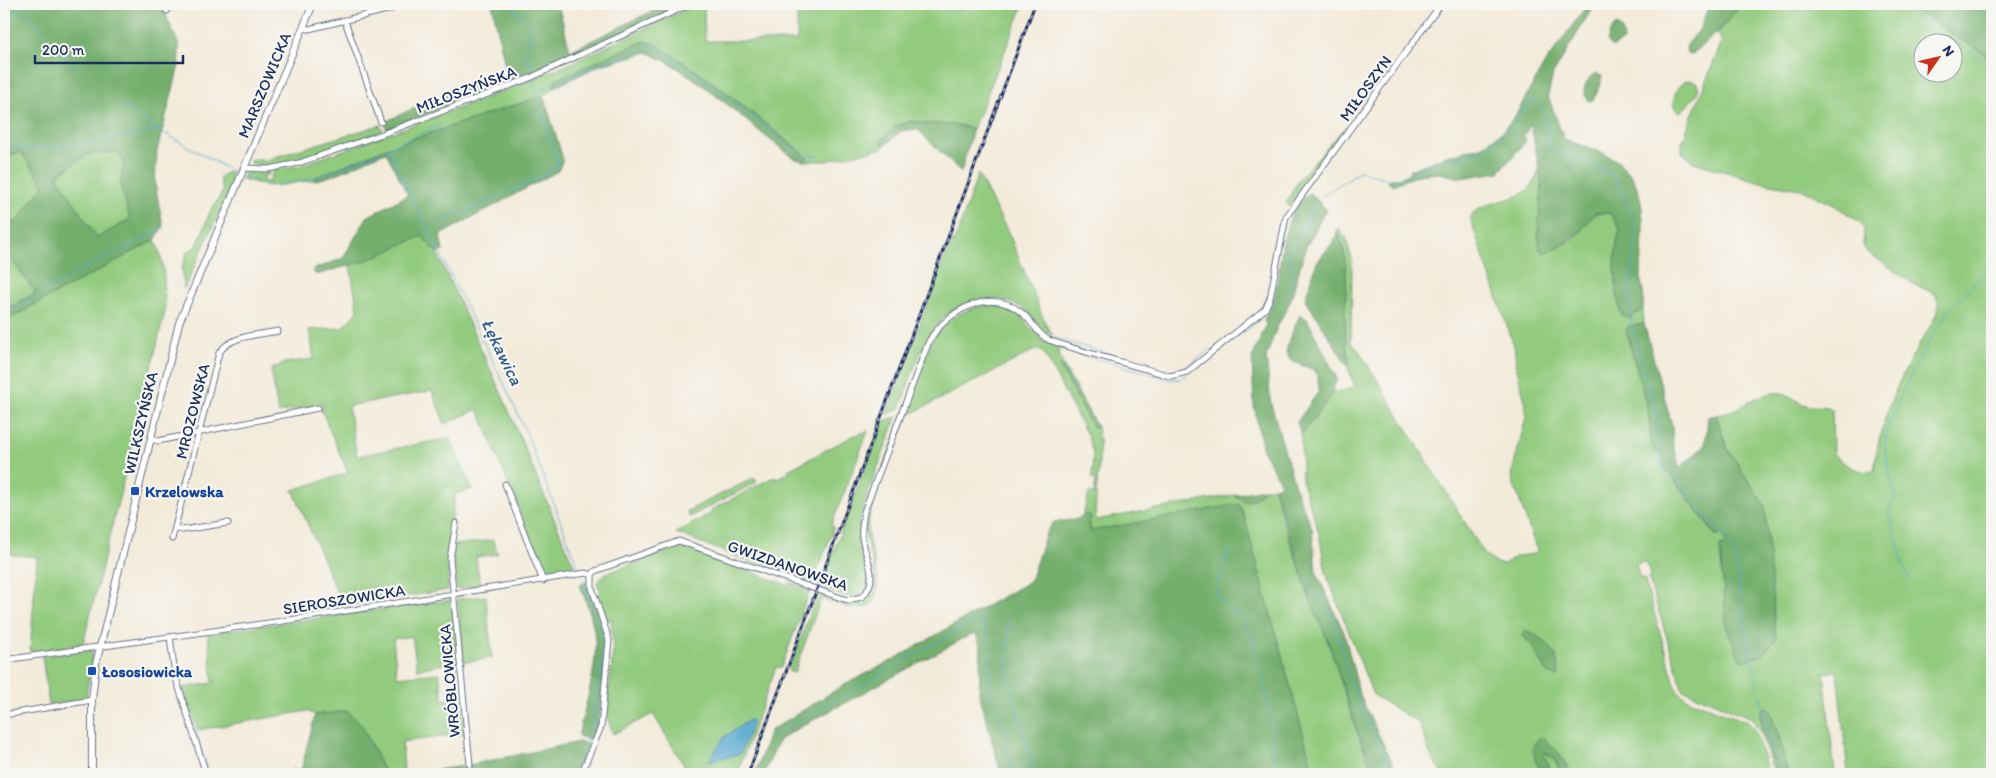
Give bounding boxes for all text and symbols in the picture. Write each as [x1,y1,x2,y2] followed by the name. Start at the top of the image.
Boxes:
[234,30,295,141] street label: MARSZOWICKA
[35,32,182,64] scale bar
[1914,32,1964,82] north arrow
[42,41,85,59] text: 200 m
[1939,42,1958,60] text: N
[1335,52,1396,125] street label: MIŁOSZYN
[413,62,519,117] street label: MIŁOSZYŃSKA
[476,315,528,389] water label: Łękawica
[171,361,214,461] street label: MROZOWSKA
[119,370,162,477] street label: WILKSZYŃSKA
[145,482,224,501] place label: Krzelowska
[129,485,141,497] marker: Krzelowska
[725,536,850,595] street label: GWIZDANOWSKA
[282,580,407,619] street label: SIEROSZOWICKA
[435,623,464,738] street label: WRÓBLOWICKA
[101,662,193,681] place label: Łososiowicka
[86,665,98,677] marker: Łososiowicka

